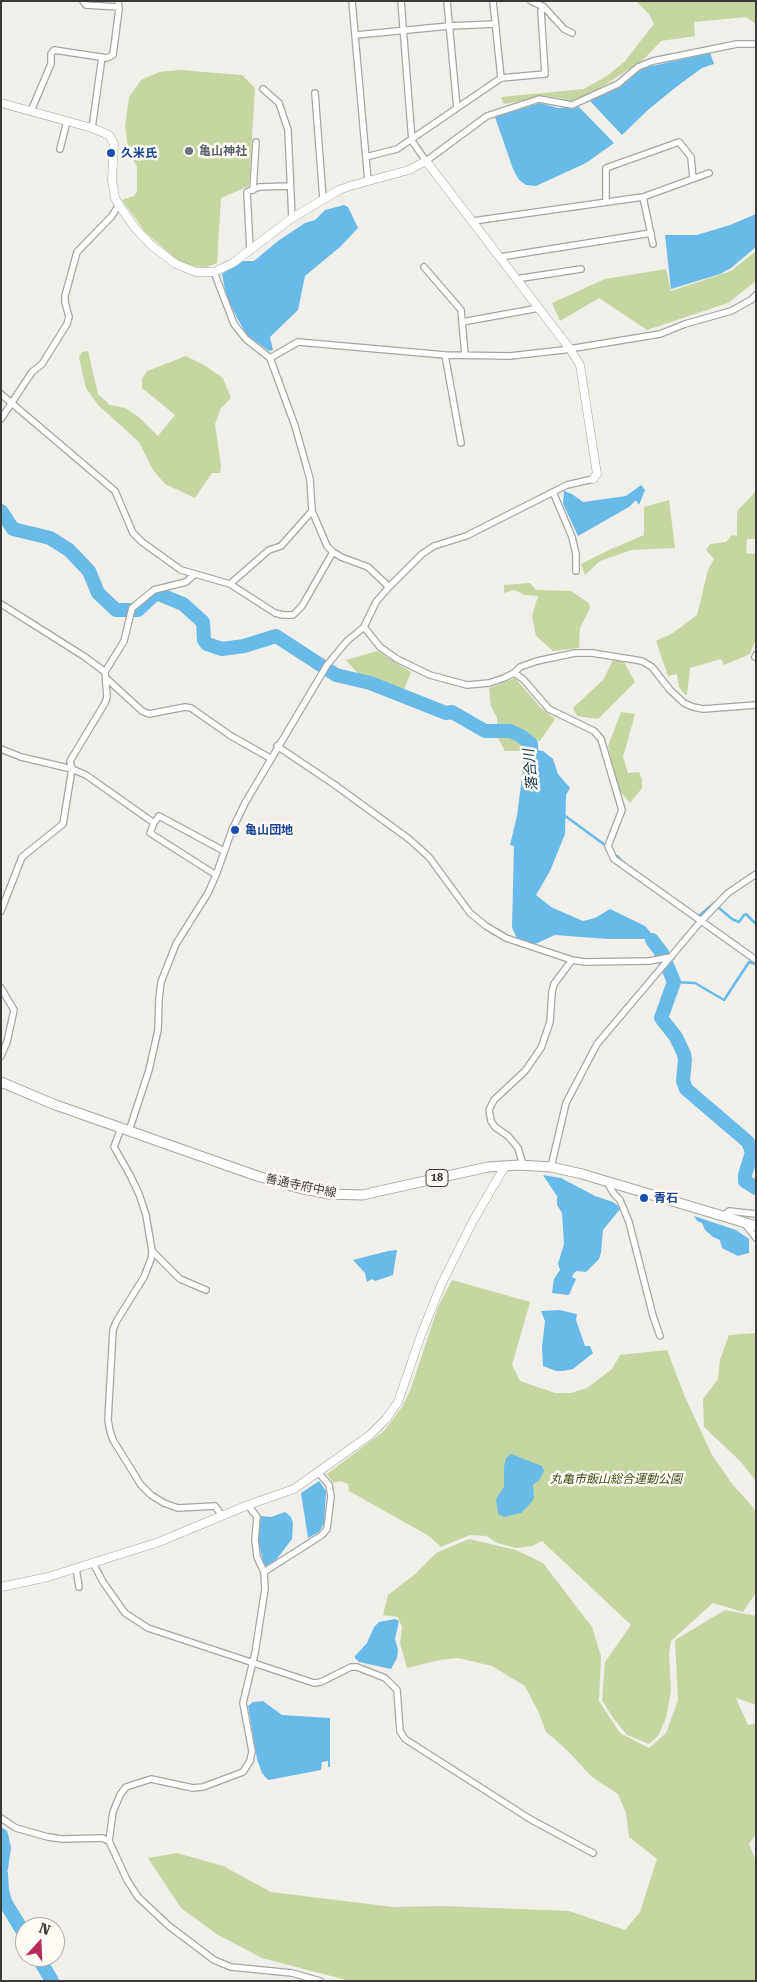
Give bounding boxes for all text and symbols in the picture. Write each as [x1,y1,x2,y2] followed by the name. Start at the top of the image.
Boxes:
[199,144,247,158] place label: 亀山神社
[183,145,195,157] marker: 亀山神社
[121,146,157,160] place label: 久米氏
[105,147,117,159] marker: 久米氏
[521,748,541,792] water label: 落合川
[245,823,293,837] place label: 亀山団地
[229,824,241,836] marker: 亀山団地
[426,1170,448,1186] road number: 18
[264,1171,338,1201] street label: 善通寺府中線
[654,1191,678,1205] place label: 青石
[638,1192,650,1204] marker: 青石
[550,1472,682,1486] park label: 丸亀市飯山総合運動公園
[15,1917,65,1967] north arrow
[37,1919,53,1938] text: N

